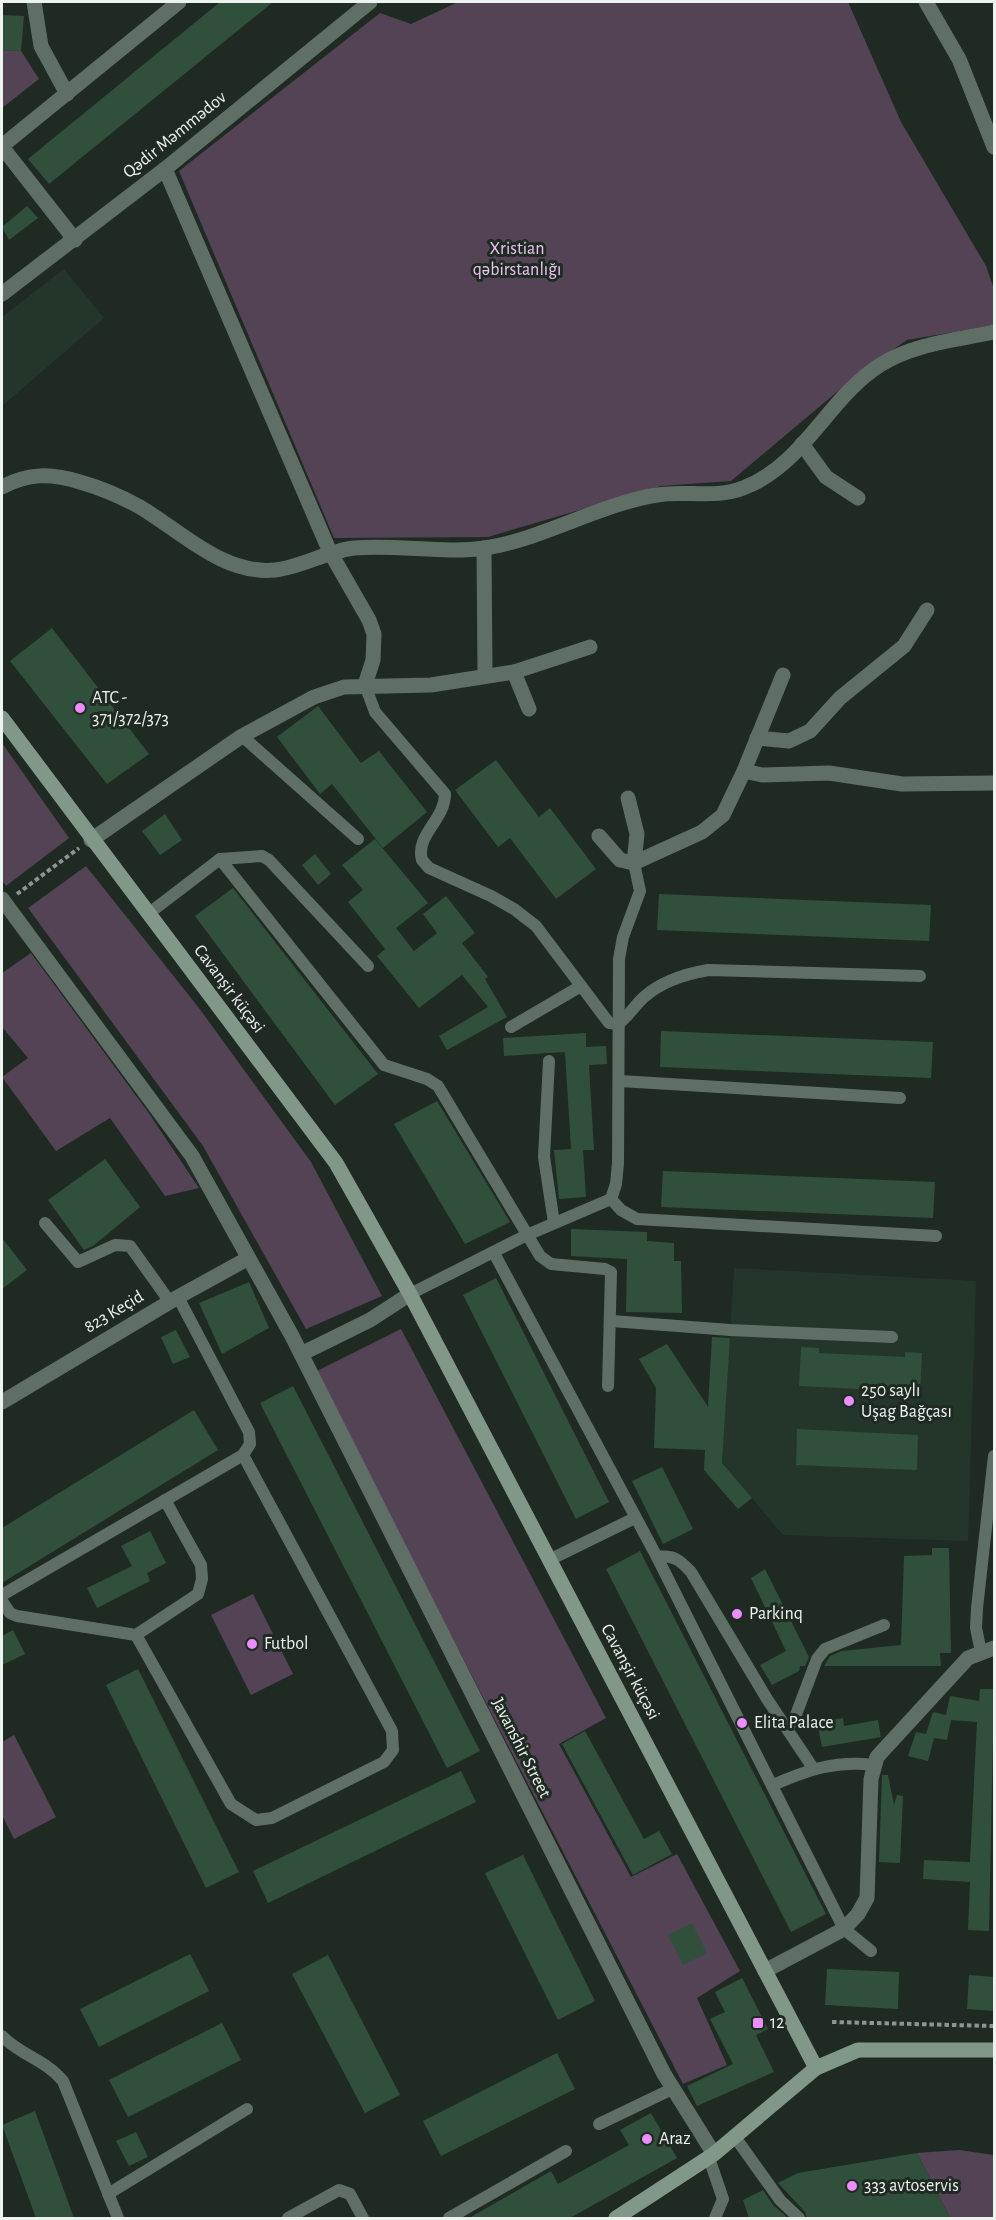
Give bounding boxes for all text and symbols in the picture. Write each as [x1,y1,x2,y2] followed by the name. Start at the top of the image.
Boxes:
[120,88,230,182] street label: Qədir Məmmədov
[473,240,561,279] park label: Xristian qəbirstanlığı
[92,689,169,728] place label: ATC - 371/372/373
[73,701,87,715] marker: ATC - 371/372/373
[190,941,268,1037] street label: Cavanşir küçəsi
[81,1287,147,1337] street label: 823 Keçid
[861,1382,952,1421] place label: 250 saylı Uşag Bağçası
[842,1394,856,1408] marker: 250 saylı Uşag Bağçası
[749,1605,803,1623] place label: Parkinq
[730,1607,744,1621] marker: Parkinq
[597,1621,663,1723] street label: Cavanşir küçəsi
[264,1635,308,1653] place label: Futbol
[245,1637,259,1651] marker: Futbol
[488,1695,554,1801] street label: Javanshir Street
[754,1714,834,1732] place label: Elita Palace
[735,1716,749,1730] marker: Elita Palace
[770,2014,784,2032] place label: 12
[751,2016,765,2030] marker: 12
[659,2130,691,2148] place label: Araz
[640,2132,654,2146] marker: Araz
[864,2177,959,2195] place label: 333 avtoservis
[845,2179,859,2193] marker: 333 avtoservis

